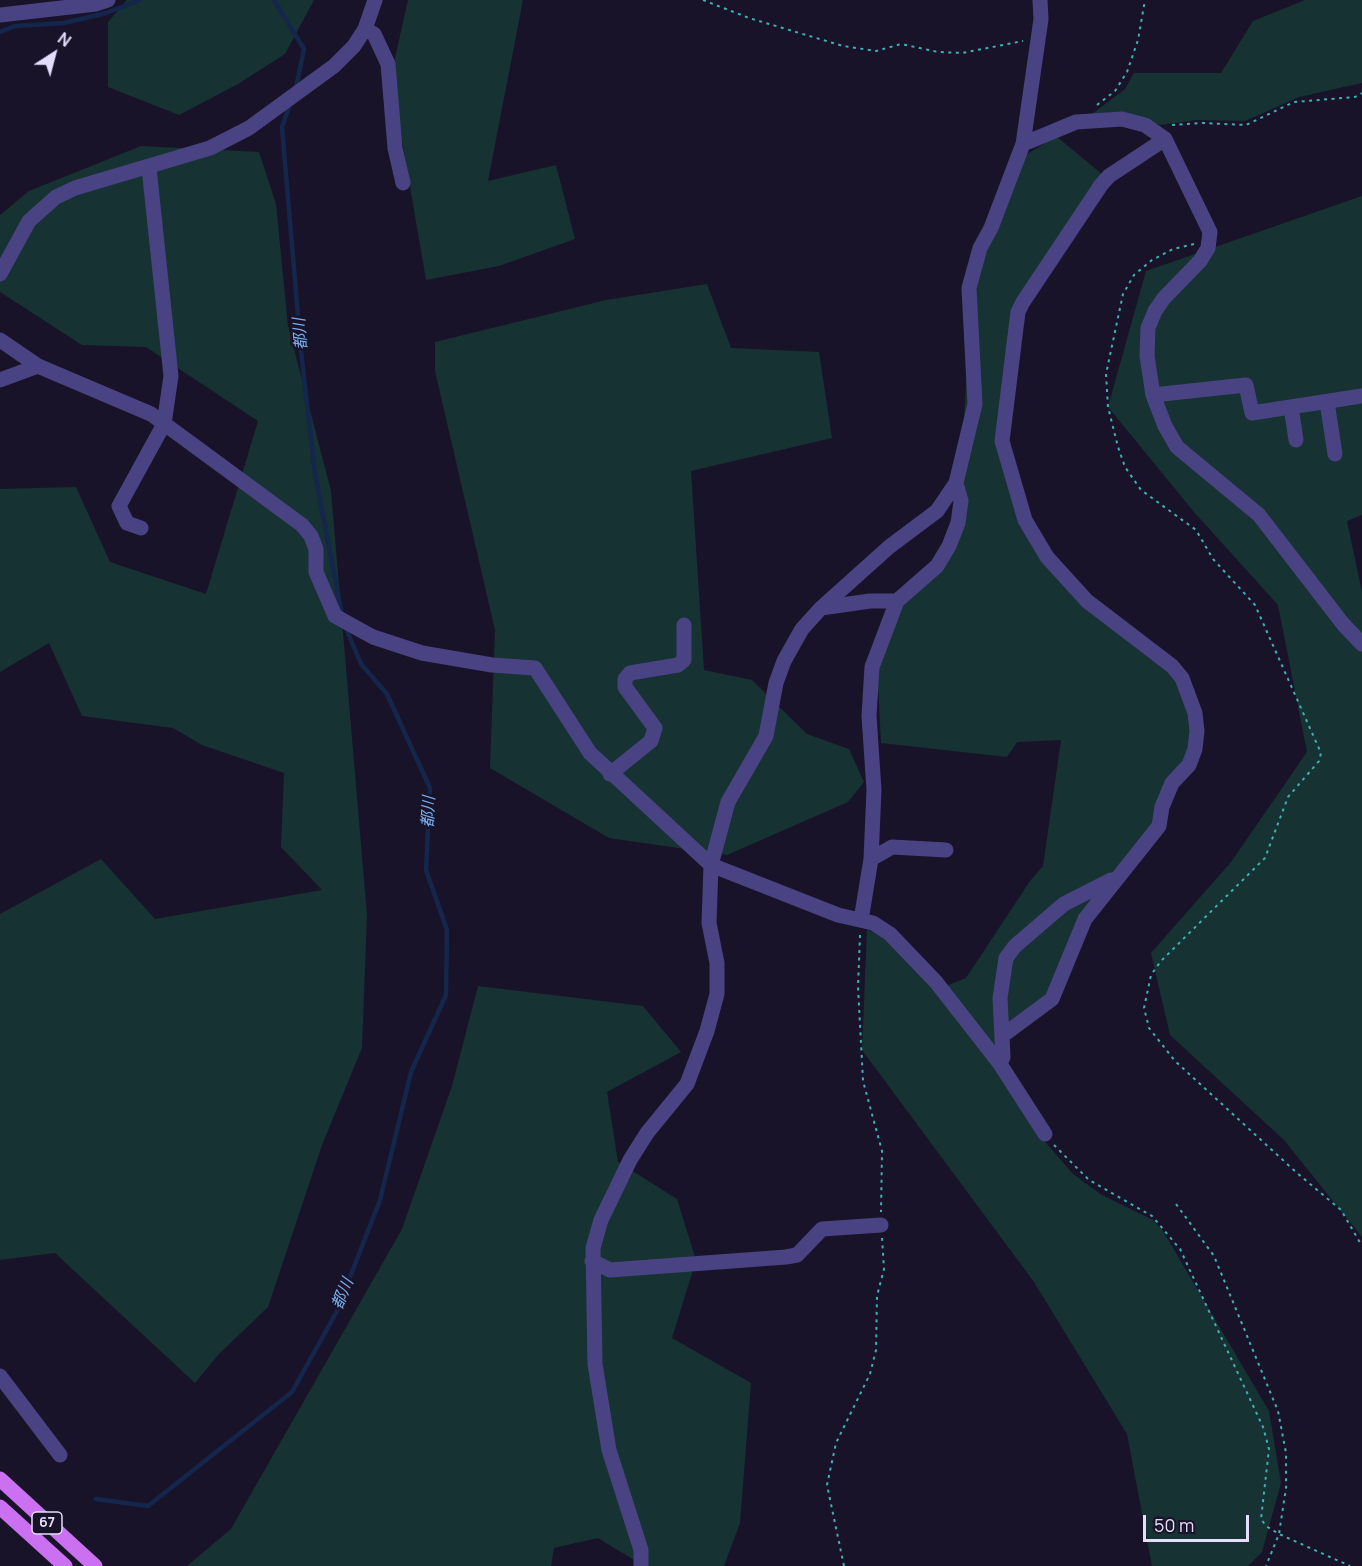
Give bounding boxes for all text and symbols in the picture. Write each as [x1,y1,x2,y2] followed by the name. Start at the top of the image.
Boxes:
[24,24,84,84] north arrow
[53,27,76,52] text: N
[290,317,312,351] water label: 都川
[419,796,439,828] water label: 都川
[328,1276,358,1312] water label: 都川
[1146,1503,1252,1541] scale bar
[32,1512,62,1534] road number: 67
[1154,1513,1194,1537] text: 50 m

